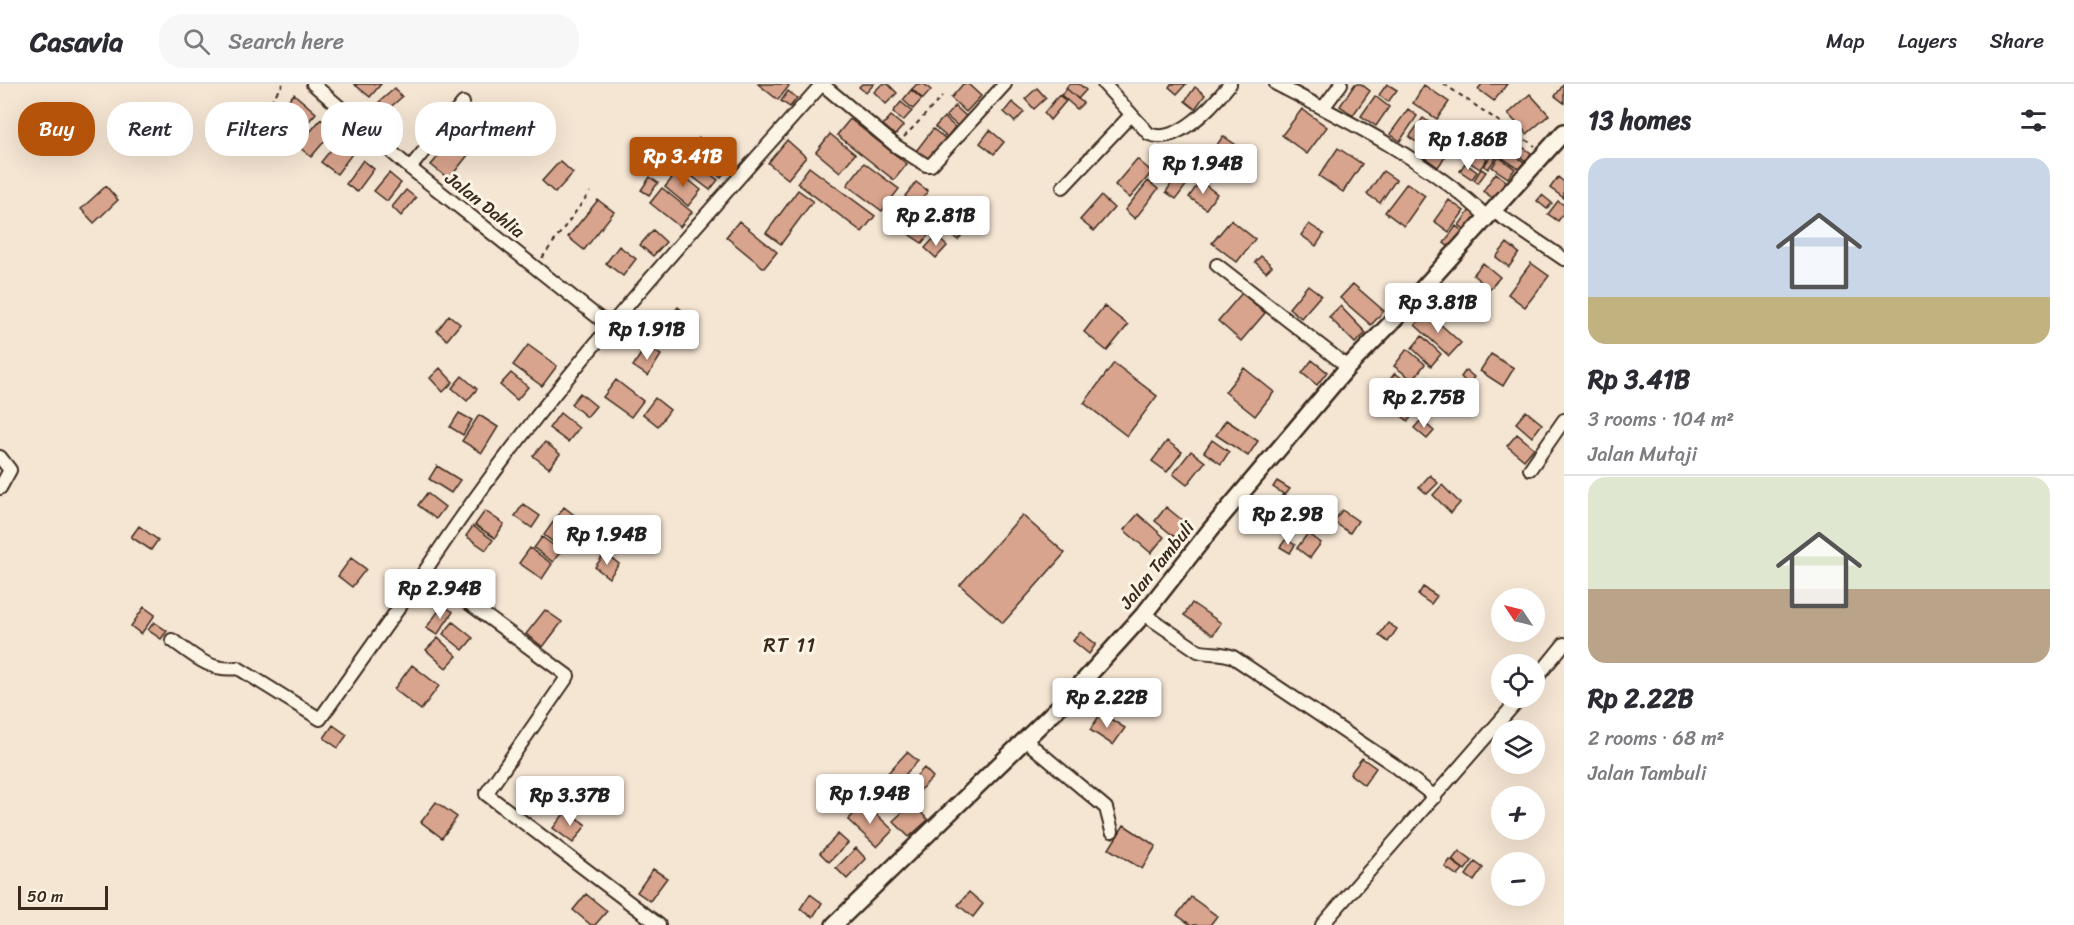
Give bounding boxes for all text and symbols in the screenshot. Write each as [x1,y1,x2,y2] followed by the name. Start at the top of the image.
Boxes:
[159,14,579,68] search box
[30,17,123,66] text: Casavia
[228,22,344,61] text: Search here
[1826,22,1865,60] text: Map
[1898,22,1957,60] text: Layers
[1990,22,2044,60] text: Share
[180,25,213,58] icon: search
[1588,97,1691,143] text: 13 homes
[18,102,95,156] chip: Buy
[107,102,193,156] chip: Rent
[205,102,309,156] chip: Filters
[321,102,403,156] chip: New
[415,102,556,156] chip: Apartment
[2017,104,2050,137] icon: filters
[1406,120,1530,171] pin: Rp 1.86B
[1429,122,1507,157] text: Rp 1.86B
[621,137,745,188] pin: Rp 3.41B
[644,139,722,174] text: Rp 3.41B
[1141,144,1265,195] pin: Rp 1.94B
[1163,146,1243,181] text: Rp 1.94B
[437,163,533,247] street label: Jalan Dahlia
[874,196,998,247] pin: Rp 2.81B
[1765,197,1873,305] icon: home
[897,198,975,233] text: Rp 2.81B
[1376,283,1500,334] pin: Rp 3.81B
[1399,285,1477,320] text: Rp 3.81B
[585,310,709,361] pin: Rp 1.91B
[609,312,685,347] text: Rp 1.91B
[1588,356,1690,402] text: Rp 3.41B
[1362,378,1486,429] pin: Rp 2.75B
[1383,380,1465,415] text: Rp 2.75B
[1588,402,1734,437] text: 3 rooms · 104 m²
[1588,437,1697,472] text: Jalan Mutaji
[1233,495,1343,546] pin: Rp 2.9B
[1253,497,1323,532] text: Rp 2.9B
[1110,513,1204,617] street label: Jalan Tambuli
[545,515,669,566] pin: Rp 1.94B
[1765,516,1873,624] icon: home
[567,517,647,552] text: Rp 1.94B
[378,569,502,620] pin: Rp 2.94B
[399,571,481,606] text: Rp 2.94B
[1491,588,1545,642] north arrow
[1491,588,1545,906] map controls
[763,628,817,663] district label: RT 11
[1491,654,1545,708] button: locate
[1588,675,1694,721] text: Rp 2.22B
[1045,678,1169,729] pin: Rp 2.22B
[1066,680,1148,715] text: Rp 2.22B
[1491,720,1545,774] button: layers
[1588,721,1724,756] text: 2 rooms · 68 m²
[1588,756,1706,791] text: Jalan Tambuli
[808,774,932,825] pin: Rp 1.94B
[508,776,632,827] pin: Rp 3.37B
[830,776,910,811] text: Rp 1.94B
[530,778,610,813] text: Rp 3.37B
[1491,786,1545,840] button: +
[1491,852,1545,906] button: −
[27,882,63,911] text: 50 m
[18,883,108,910] scale bar

